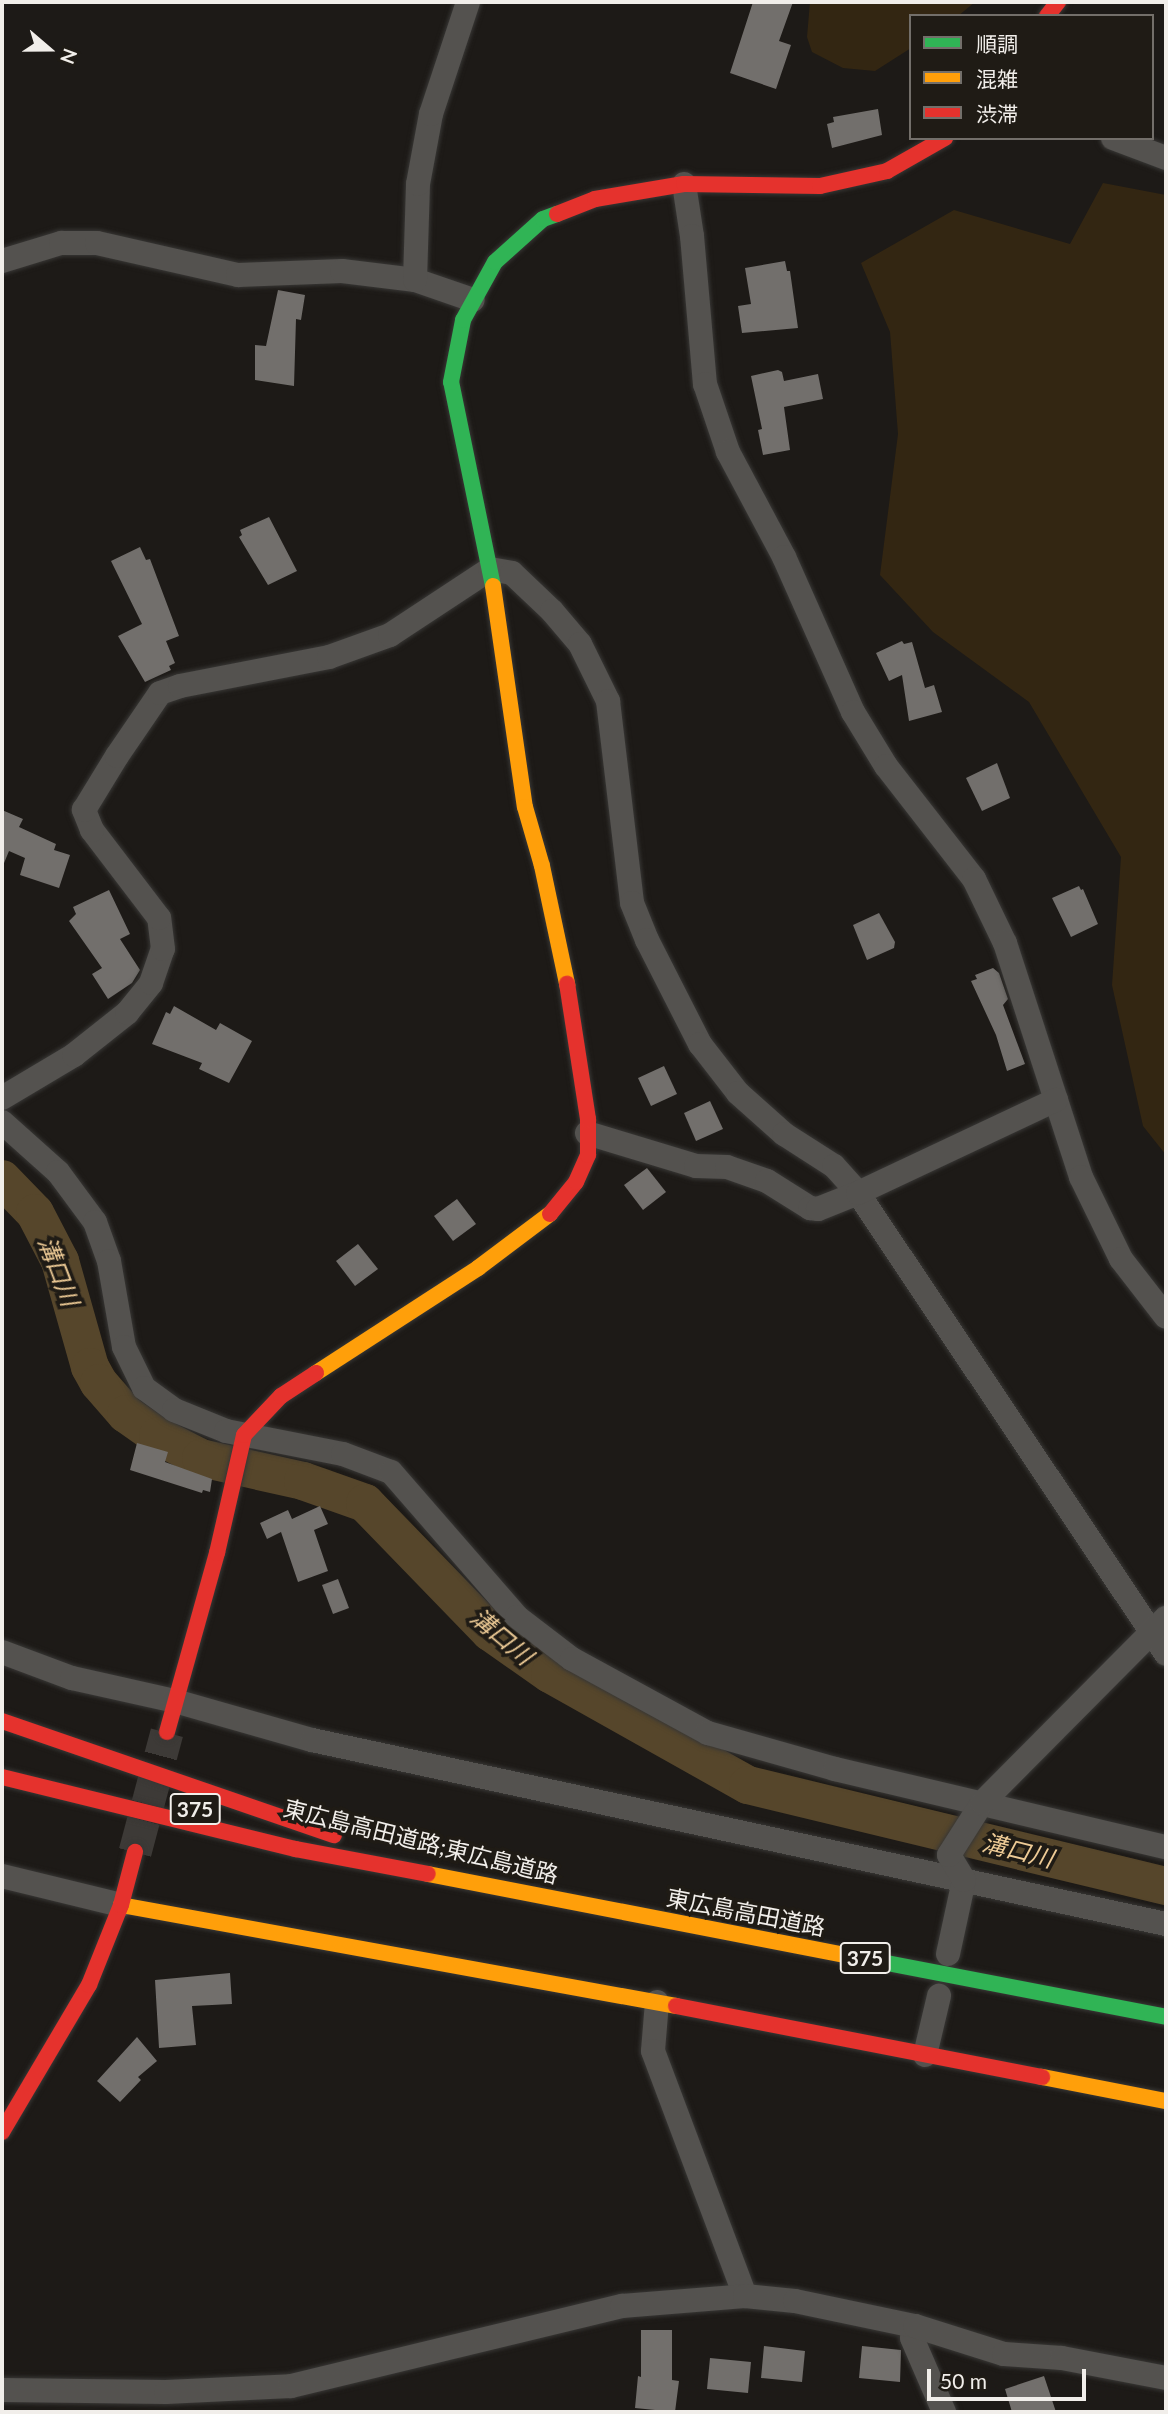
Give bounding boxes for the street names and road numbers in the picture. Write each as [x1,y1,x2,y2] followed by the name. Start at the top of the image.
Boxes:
[169,1792,221,1826] road number: 375
[281,1793,561,1889] street label: 東広島高田道路;東広島道路
[664,1883,828,1941] street label: 東広島高田道路
[839,1940,891,1976] road number: 375

